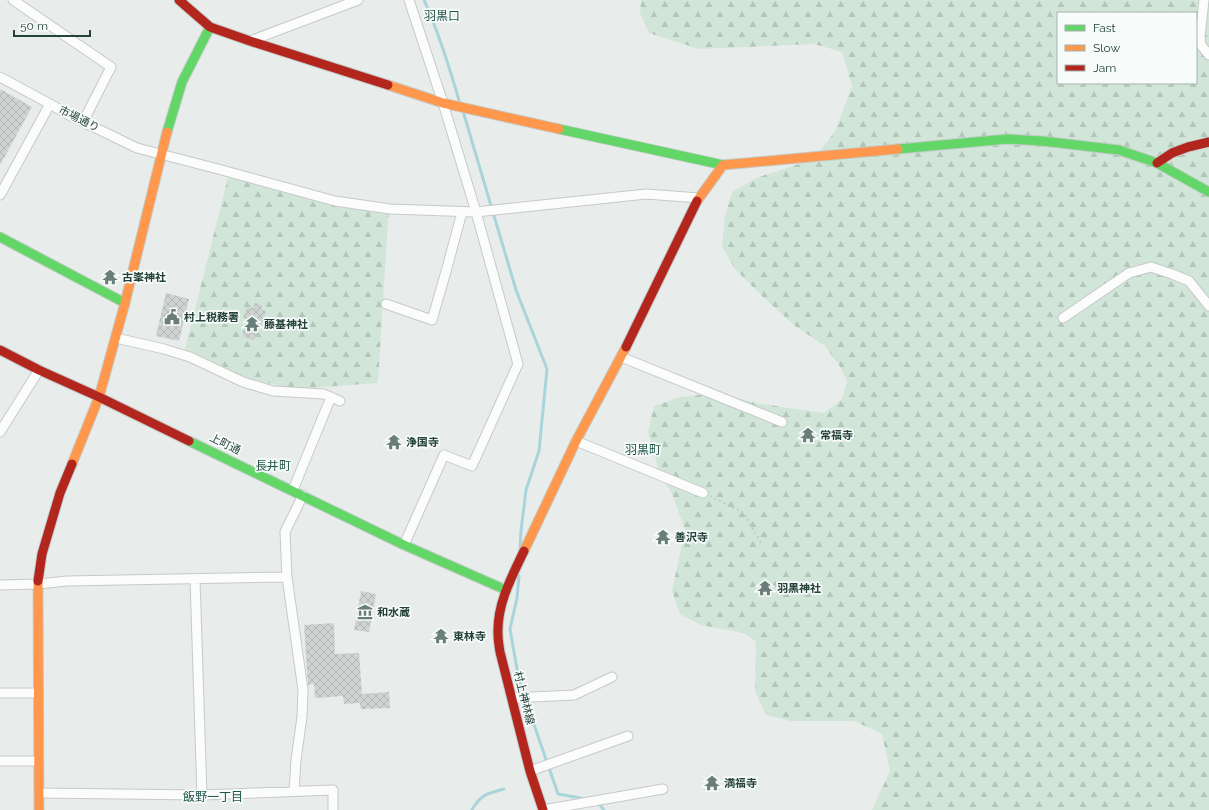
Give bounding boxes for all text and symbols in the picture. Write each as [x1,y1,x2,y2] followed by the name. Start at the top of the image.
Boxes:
[424,9,460,23] district label: 羽黒口
[14,12,90,38] scale bar
[1057,12,1197,84] legend
[20,19,48,33] text: 50 m
[1093,21,1116,35] text: Fast
[1093,41,1120,55] text: Slow
[1093,61,1116,75] text: Jam
[56,103,102,135] street label: 市場通り
[101,268,119,286] temple icon: 古峯神社
[122,271,166,284] place label: 古峯神社
[163,308,181,326] public building icon: 村上税務署
[184,311,239,324] place label: 村上税務署
[243,315,261,333] temple icon: 藤基神社
[264,318,308,331] place label: 藤基神社
[799,426,817,444] temple icon: 常福寺
[820,429,853,442] place label: 常福寺
[207,431,243,457] street label: 上町通
[385,433,403,451] temple icon: 浄国寺
[406,436,439,449] place label: 浄国寺
[625,443,661,457] district label: 羽黒町
[255,459,291,473] district label: 長井町
[654,528,672,546] temple icon: 善沢寺
[675,531,708,544] place label: 善沢寺
[756,579,774,597] temple icon: 羽黒神社
[777,582,821,595] place label: 羽黒神社
[356,603,374,621] museum icon: 和水蔵
[377,606,410,619] place label: 和水蔵
[432,627,450,645] temple icon: 東林寺
[453,630,486,643] place label: 東林寺
[511,670,537,726] street label: 村上神林線
[703,774,721,792] temple icon: 満福寺
[724,777,757,790] place label: 満福寺
[183,790,243,804] district label: 飯野一丁目

